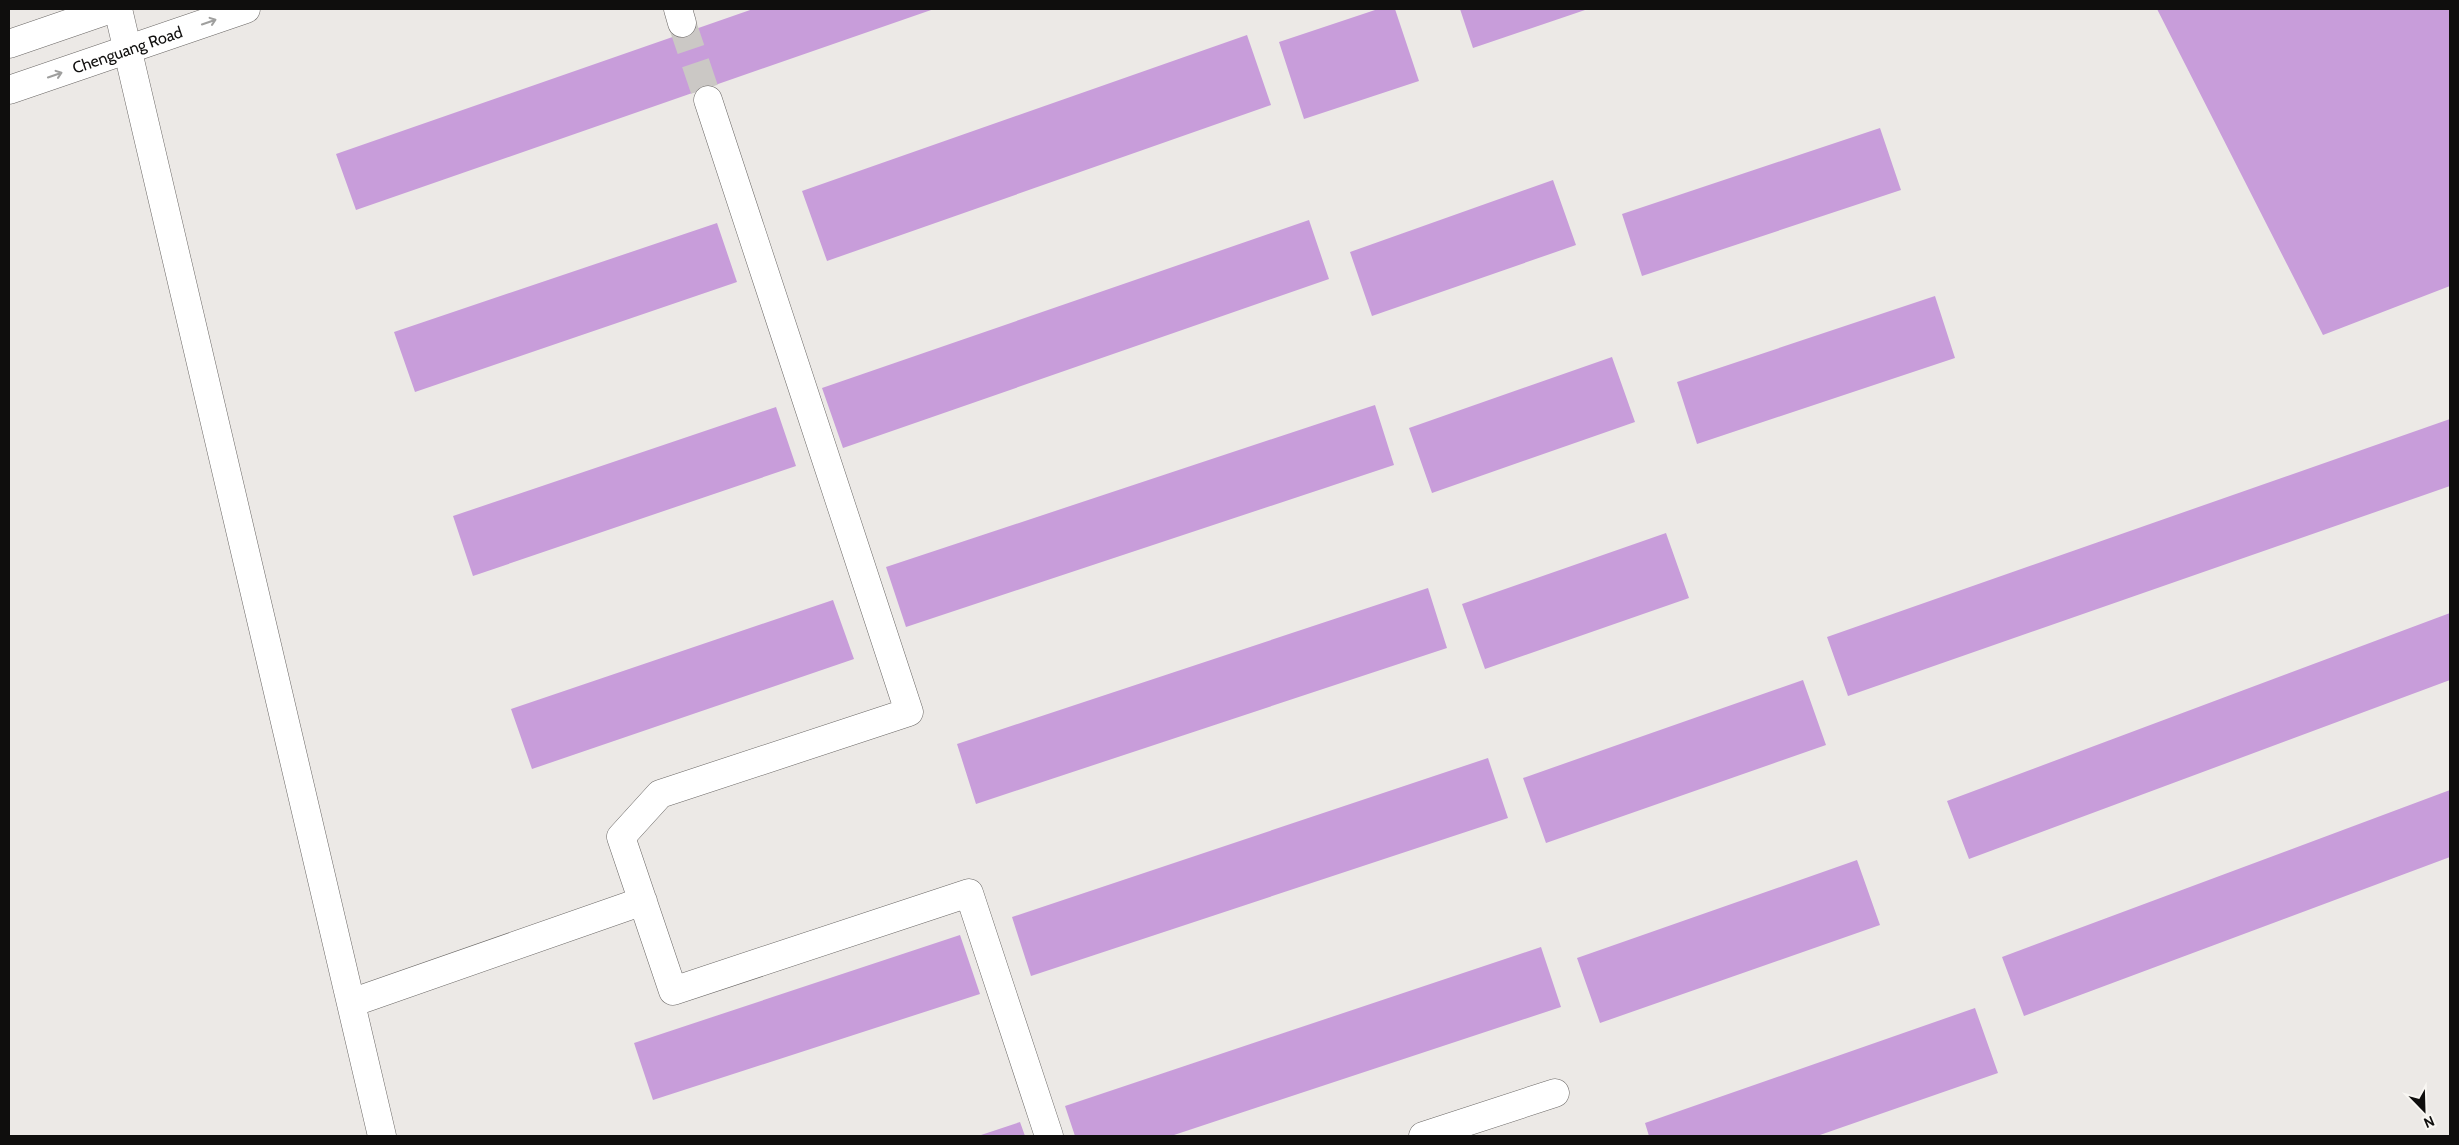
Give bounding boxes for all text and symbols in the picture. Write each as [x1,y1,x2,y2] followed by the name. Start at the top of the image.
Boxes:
[200,17,216,26] one-way arrow
[70,22,185,77] street label: Chenguang Road
[47,69,63,79] one-way arrow
[2399,1085,2449,1135] north arrow
[2421,1112,2437,1132] text: N

